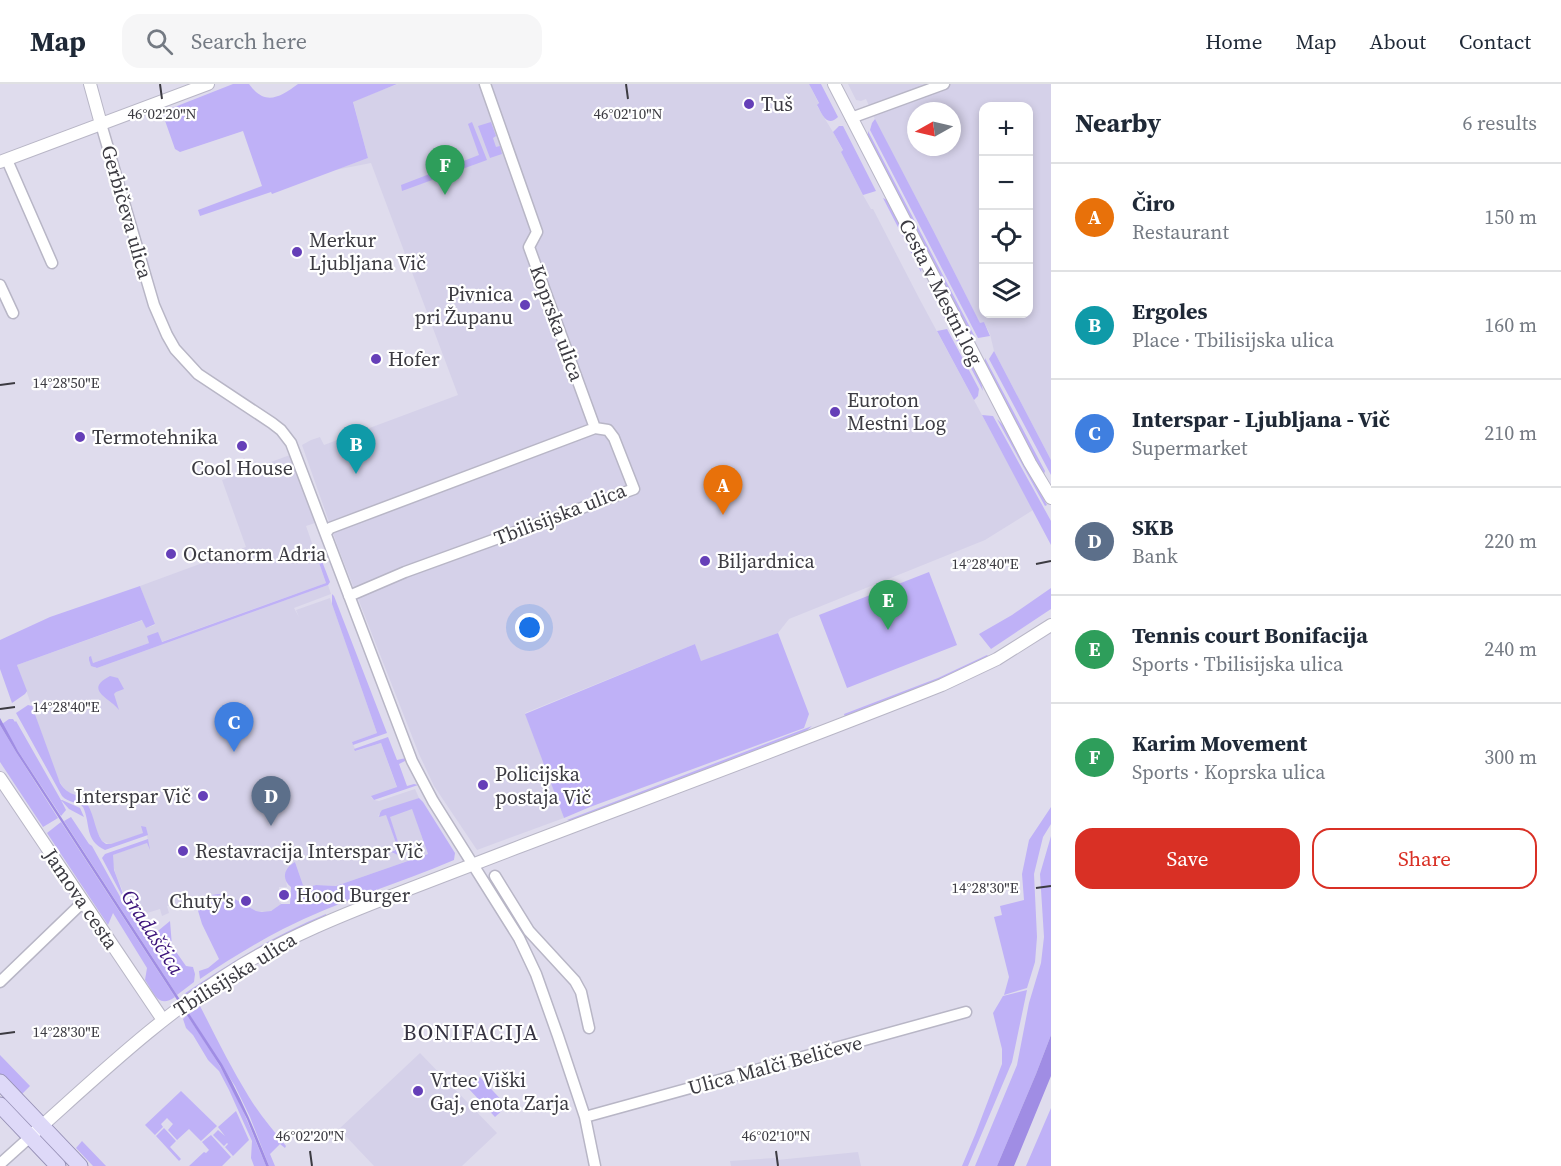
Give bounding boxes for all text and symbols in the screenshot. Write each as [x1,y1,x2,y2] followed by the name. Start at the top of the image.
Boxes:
[122,14,542,68] search box
[30,22,86,60] text: Map
[143,25,176,58] icon: search
[191,26,307,56] text: Search here
[1205,27,1263,56] text: Home
[1296,27,1337,56] text: Map
[1370,27,1426,56] text: About
[1459,27,1531,56] text: Contact
[761,90,793,118] place label: Tuš
[742,97,756,111] marker: Tuš
[907,102,961,156] north arrow
[979,102,1033,318] map controls
[979,102,1033,156] button: +
[127,103,197,124] text: 46°02'20"N
[593,103,663,124] text: 46°02'10"N
[1075,105,1161,141] text: Nearby
[1462,109,1537,137] text: 6 results
[95,142,160,283] street label: Gerbičeva ulica
[426,146,464,195] pin: F
[979,156,1033,210] button: −
[1132,188,1175,218] text: Čiro
[1088,203,1101,231] text: A
[1484,203,1537,231] text: 150 m
[979,210,1033,264] button: locate
[892,214,990,370] street label: Cesta v Mestni log
[1132,218,1229,246] text: Restaurant
[309,226,426,277] place label: Merkur Ljubljana Vič
[290,245,304,259] marker: Merkur Ljubljana Vič
[523,261,591,386] street label: Koprska ulica
[979,264,1033,318] button: layers
[415,280,514,331] place label: Pivnica pri Županu
[1132,296,1207,326] text: Ergoles
[518,298,532,312] marker: Pivnica pri Županu
[1088,311,1101,339] text: B
[1484,311,1537,339] text: 160 m
[1132,326,1334,354] text: Place · Tbilisijska ulica
[388,345,440,373] place label: Hofer
[369,352,383,366] marker: Hofer
[32,372,100,393] text: 14°28'50"E
[847,386,946,437] place label: Euroton Mestni Log
[1132,404,1390,434] text: Interspar - Ljubljana - Vič
[828,405,842,419] marker: Euroton Mestni Log
[1088,419,1101,447] text: C
[1484,419,1537,447] text: 210 m
[92,423,219,451] place label: Termotehnika
[336,424,376,474] pin: B
[73,430,87,444] marker: Termotehnika
[1132,434,1247,462] text: Supermarket
[235,439,249,453] marker: Cool House
[191,454,293,482] place label: Cool House
[704,466,742,515] pin: A
[490,476,631,552] street label: Tbilisijska ulica
[1132,512,1173,542] text: SKB
[1087,527,1102,555] text: D
[1484,527,1537,555] text: 220 m
[183,540,327,568] place label: Octanorm Adria
[1132,542,1178,570] text: Bank
[164,547,178,561] marker: Octanorm Adria
[717,547,816,575] place label: Biljardnica
[951,553,1019,574] text: 14°28'40"E
[698,554,712,568] marker: Biljardnica
[868,580,908,630] pin: E
[515,613,544,642] your location
[1132,620,1368,650] text: Tennis court Bonifacija
[1089,635,1100,663] text: E
[1484,635,1537,663] text: 240 m
[1132,650,1343,678] text: Sports · Tbilisijska ulica
[32,696,100,717] text: 14°28'40"E
[214,702,254,752] pin: C
[1132,728,1307,758] text: Karim Movement
[1089,743,1100,771] text: F
[1484,743,1537,771] text: 300 m
[1132,758,1325,786] text: Sports · Koprska ulica
[495,760,592,811] place label: Policijska postaja Vič
[252,776,290,826] pin: D
[476,778,490,792] marker: Policijska postaja Vič
[75,782,191,810] place label: Interspar Vič
[196,789,210,803] marker: Interspar Vič
[1075,828,1300,889] button: Save
[1312,828,1537,889] button: Share
[195,837,424,865] place label: Restavracija Interspar Vič
[36,842,125,956] street label: Jamova cesta
[176,844,190,858] marker: Restavracija Interspar Vič
[951,877,1019,898] text: 14°28'30"E
[296,881,411,909] place label: Hood Burger
[115,884,191,980] water label: Gradaščica
[169,887,234,915] place label: Chuty's
[277,888,291,902] marker: Hood Burger
[239,894,253,908] marker: Chuty's
[168,925,302,1023] street label: Tbilisijska ulica
[403,1017,539,1047] district label: BONIFACIJA
[32,1021,100,1042] text: 14°28'30"E
[685,1028,865,1102] street label: Ulica Malči Beličeve
[430,1066,570,1117] place label: Vrtec Viški Gaj, enota Zarja
[411,1084,425,1098] marker: Vrtec Viški Gaj, enota Zarja
[275,1125,345,1146] text: 46°02'20"N
[741,1125,811,1146] text: 46°02'10"N

